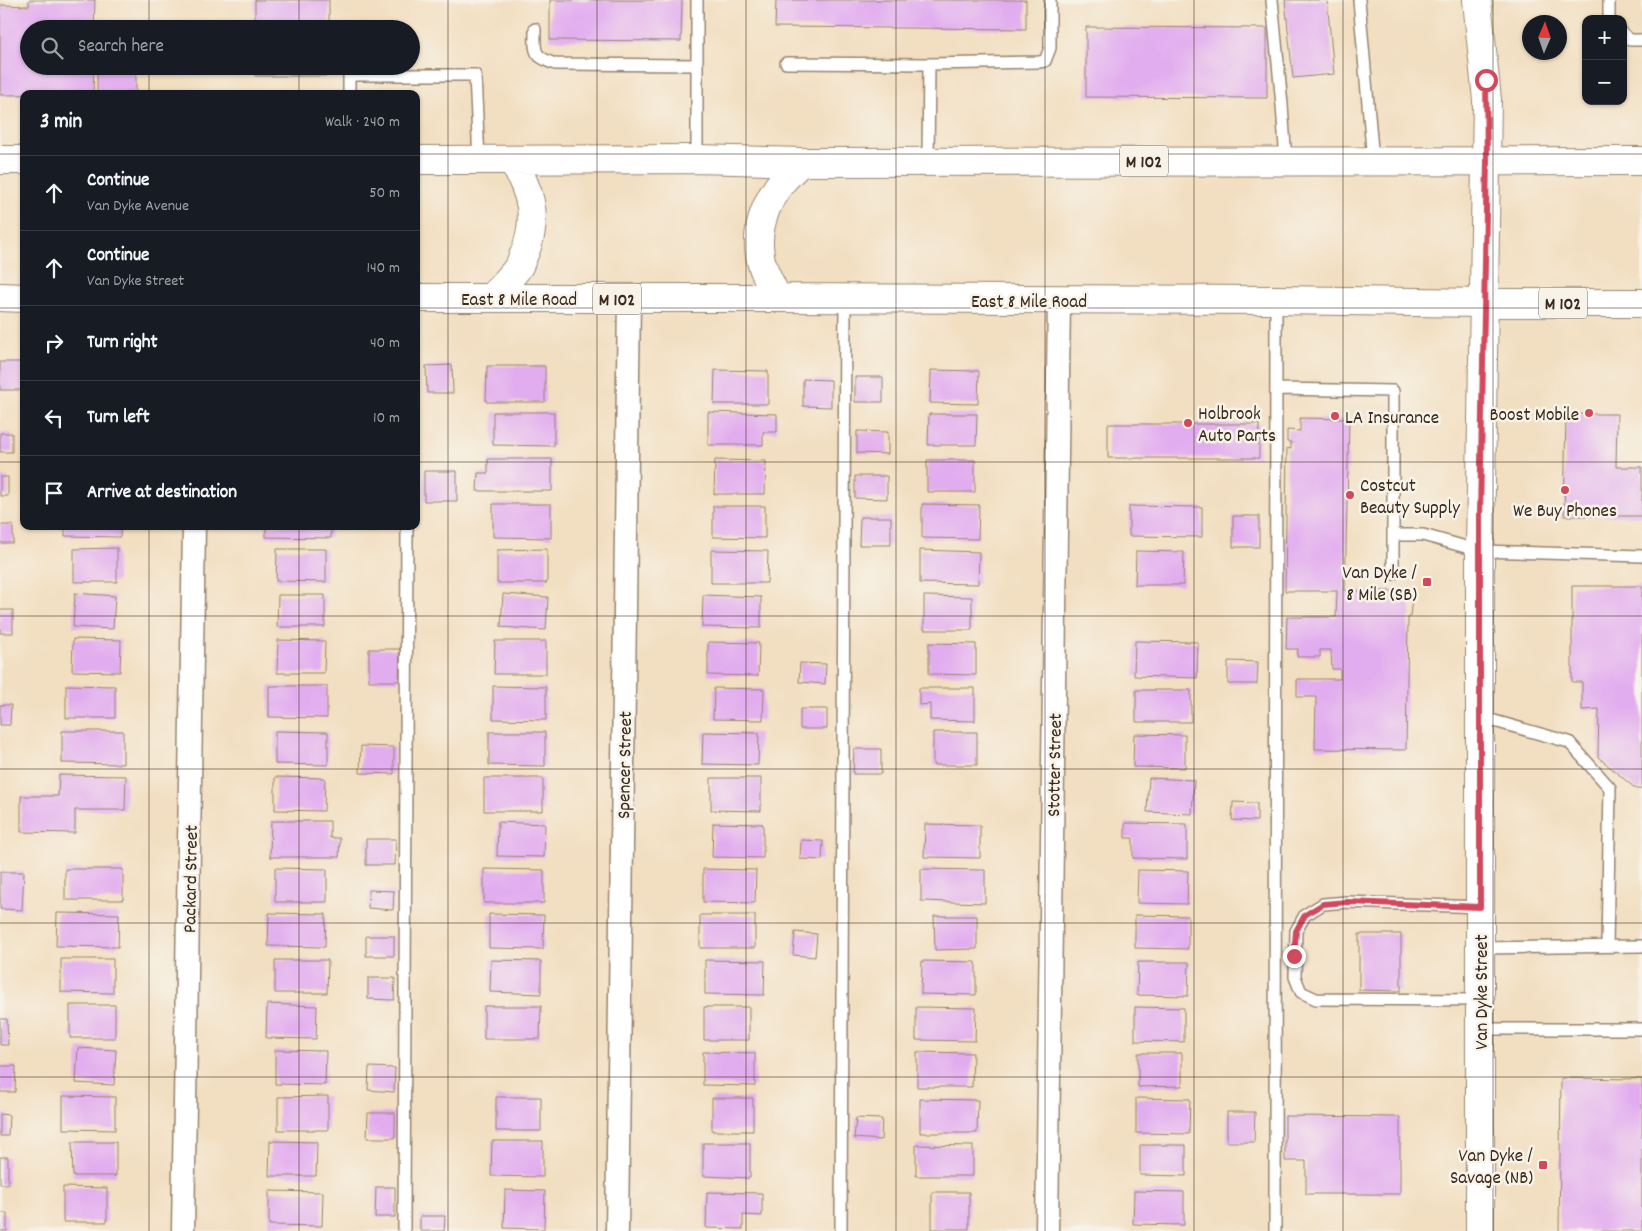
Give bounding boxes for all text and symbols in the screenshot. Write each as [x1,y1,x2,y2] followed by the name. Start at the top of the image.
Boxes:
[1522,15,1567,60] north arrow
[1582,15,1627,105] map controls
[1582,15,1627,60] button: +
[20,20,420,75] search box
[38,34,66,62] icon: search
[78,34,164,61] text: Search here
[1582,60,1627,105] button: −
[1475,69,1498,92] route start
[40,108,82,138] text: 3 min
[325,111,400,134] text: Walk · 240 m
[1120,146,1168,177] road number: M 102
[87,168,149,195] text: Continue
[40,179,68,207] icon: ahead
[369,182,400,205] text: 50 m
[87,195,189,218] text: Van Dyke Avenue
[87,243,149,270] text: Continue
[40,254,68,282] icon: ahead
[366,257,400,280] text: 140 m
[87,270,184,293] text: Van Dyke Street
[593,284,641,314] road number: M 102
[461,288,577,315] street label: East 8 Mile Road
[1539,288,1587,318] road number: M 102
[971,290,1087,317] street label: East 8 Mile Road
[40,329,68,357] icon: right
[87,330,158,357] text: Turn right
[370,332,400,355] text: 40 m
[1198,402,1276,451] place label: Holbrook Auto Parts
[1490,403,1579,430] place label: Boost Mobile
[40,404,68,432] icon: left
[87,405,150,432] text: Turn left
[1345,406,1439,433] place label: LA Insurance
[373,407,400,430] text: 10 m
[1583,407,1595,419] marker: Boost Mobile
[1329,410,1341,422] marker: LA Insurance
[1182,417,1194,429] marker: Holbrook Auto Parts
[1360,474,1460,523] place label: Costcut Beauty Supply
[40,479,68,507] icon: arrive
[87,480,237,507] text: Arrive at destination
[1559,484,1571,496] marker: We Buy Phones
[1344,489,1356,501] marker: Costcut Beauty Supply
[1513,499,1617,526] place label: We Buy Phones
[1342,561,1417,610] place label: Van Dyke / 8 Mile (SB)
[1421,576,1433,588] marker: Van Dyke / 8 Mile (SB)
[612,711,641,819] street label: Spencer Street
[1042,713,1071,817] street label: Stotter Street
[178,825,207,933] street label: Packard Street
[1470,934,1497,1050] street label: Van Dyke Street
[1283,945,1306,968] route end
[1450,1144,1533,1193] place label: Van Dyke / Savage (NB)
[1537,1159,1549,1171] marker: Van Dyke / Savage (NB)

